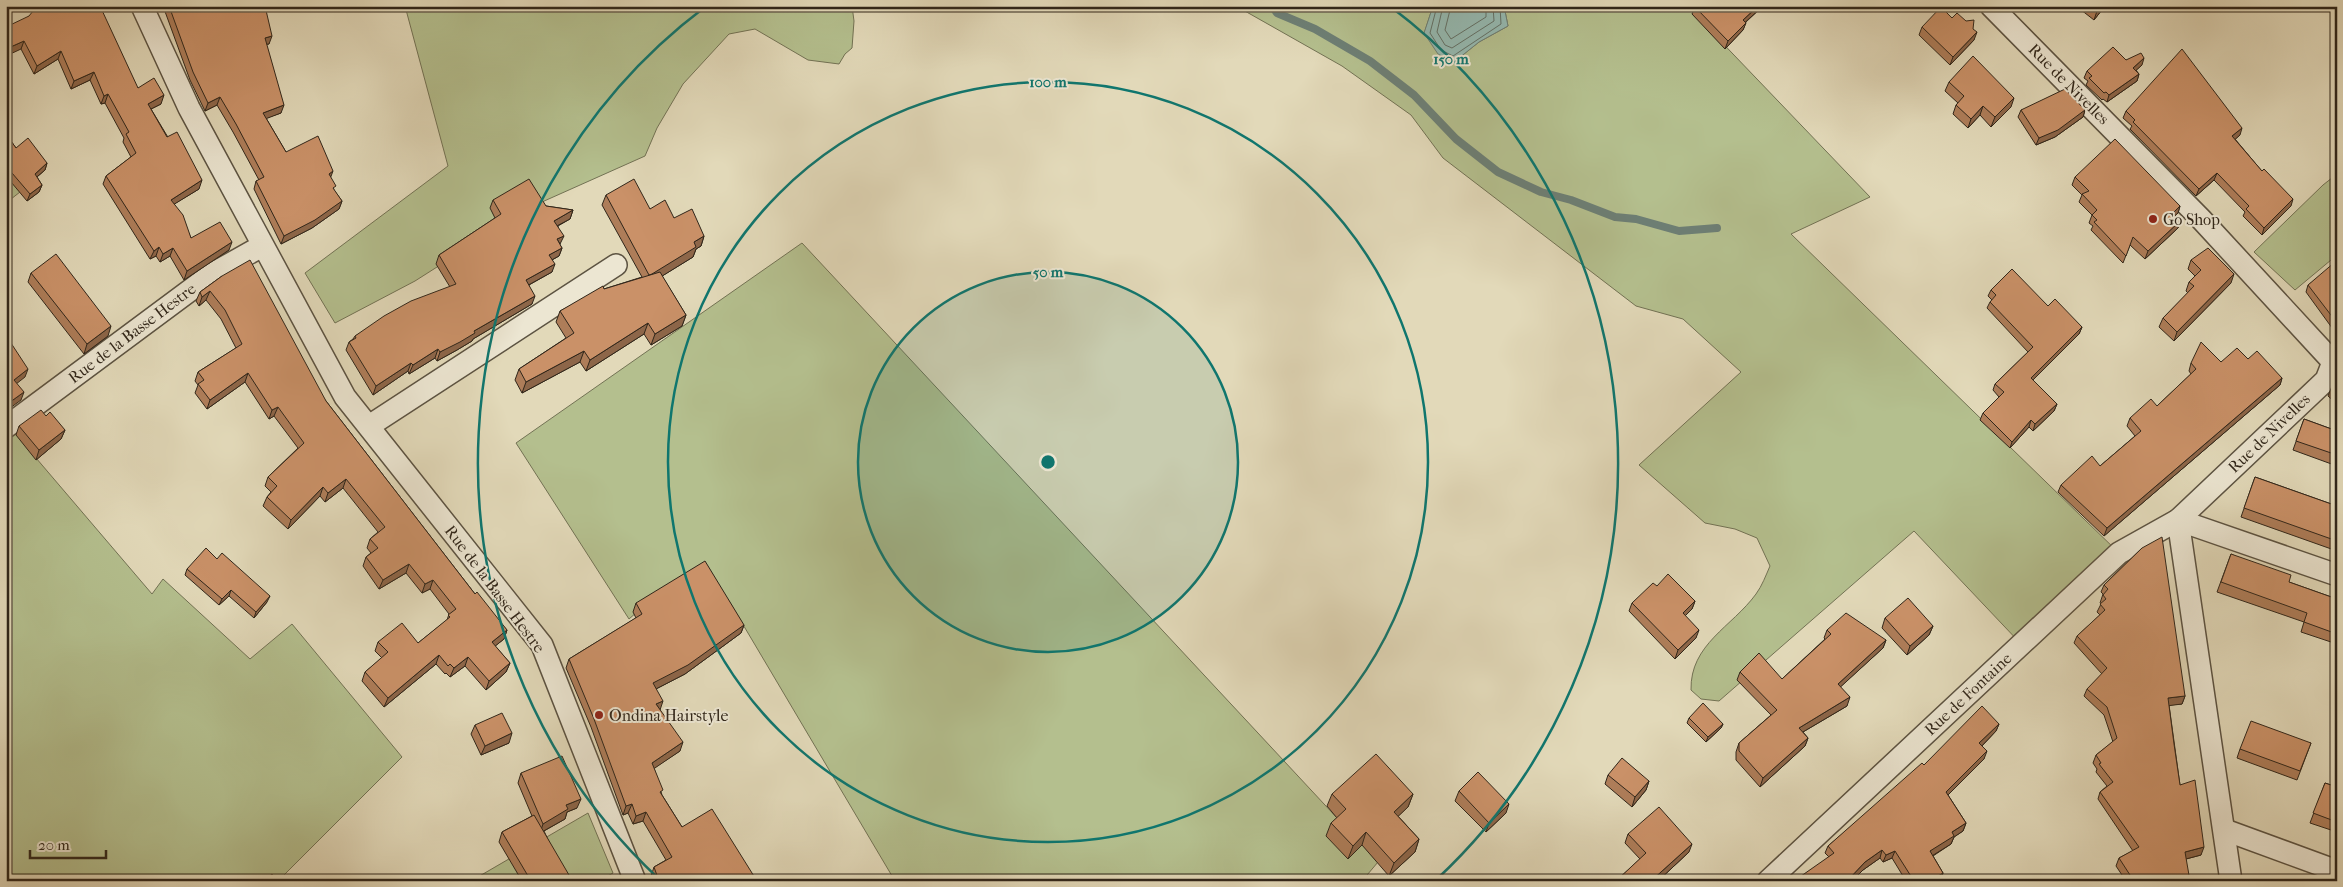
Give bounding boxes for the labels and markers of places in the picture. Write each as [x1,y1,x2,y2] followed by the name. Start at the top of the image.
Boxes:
[2163,210,2220,229] place label: Go Shop
[2147,213,2159,225] marker: Go Shop
[1039,453,1057,471] centre of rings
[609,706,728,725] place label: Ondina Hairstyle
[593,709,605,721] marker: Ondina Hairstyle

